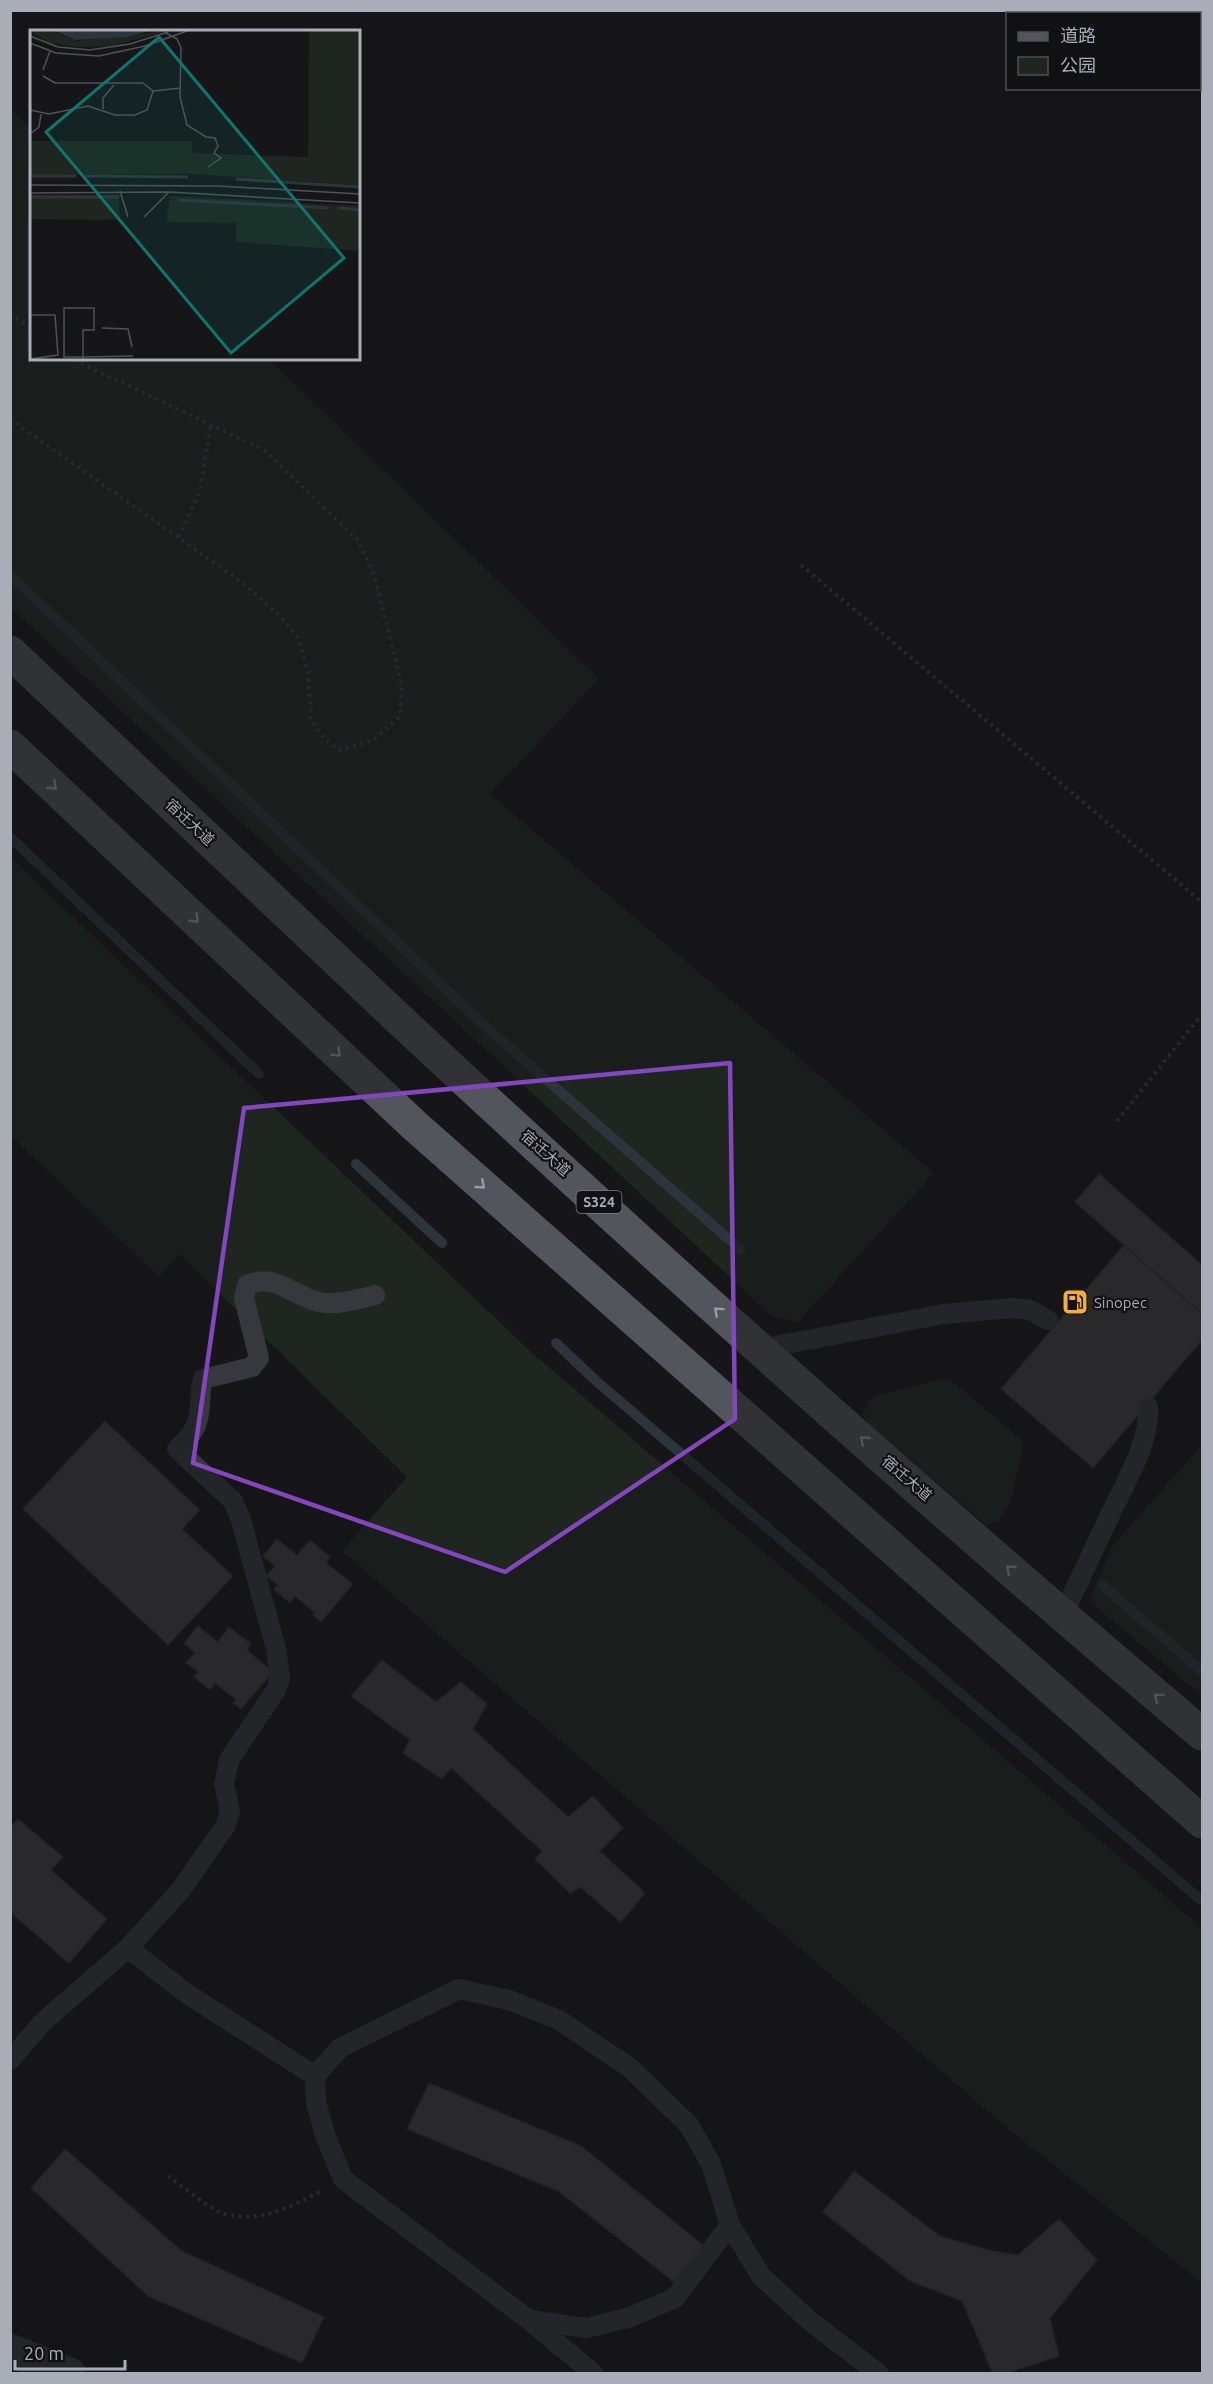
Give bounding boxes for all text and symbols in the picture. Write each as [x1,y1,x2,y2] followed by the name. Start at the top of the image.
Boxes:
[1006,12,1201,90] legend
[1060,25,1096,45] text: 道路
[30,30,360,360] inset map
[1060,55,1096,75] text: 公园
[46,779,57,790] one-way arrow
[162,795,218,849] street label: 宿迁大道
[188,912,199,923] one-way arrow
[330,1046,341,1057] one-way arrow
[518,1127,574,1179] street label: 宿迁大道
[474,1178,485,1189] one-way arrow
[576,1191,622,1213] road number: S324
[1060,1287,1090,1317] fuel station icon: Sinopec
[1094,1294,1147,1311] place label: Sinopec
[715,1307,725,1318] one-way arrow
[860,1436,871,1447] one-way arrow
[879,1452,935,1504] street label: 宿迁大道
[1006,1566,1017,1577] one-way arrow
[1154,1693,1165,1704] one-way arrow
[15,2333,124,2371] scale bar
[24,2343,64,2363] text: 20 m

